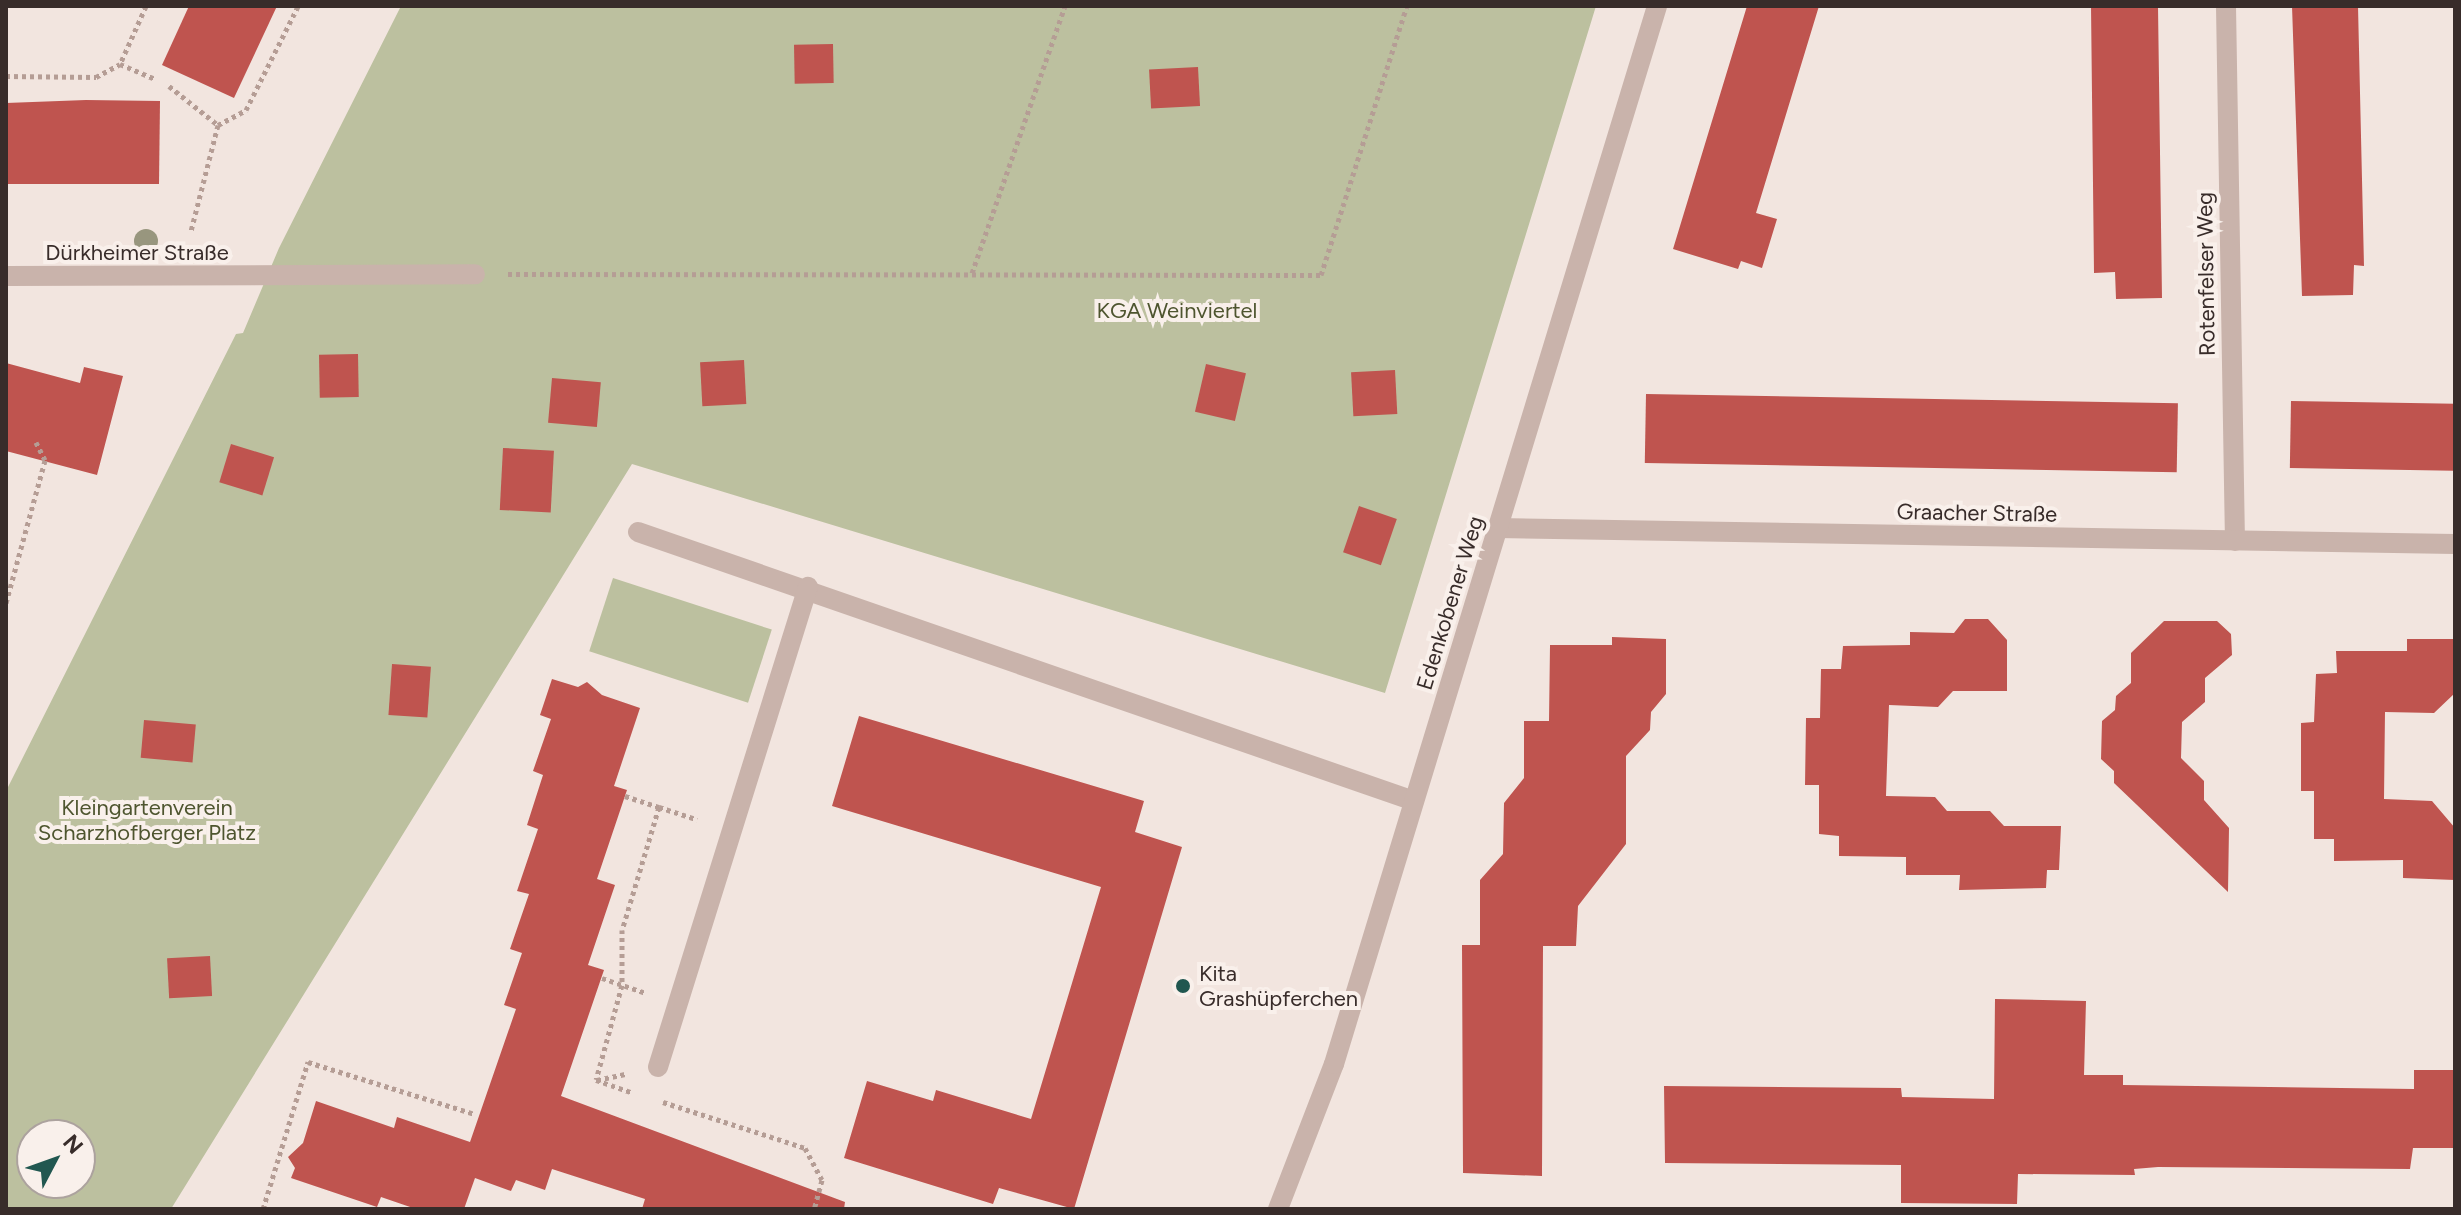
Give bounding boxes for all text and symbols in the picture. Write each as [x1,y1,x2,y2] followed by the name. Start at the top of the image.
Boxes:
[2191,192,2221,356] street label: Rotenfelser Weg
[45,240,229,266] street label: Dürkheimer Straße
[1097,298,1257,324] park label: KGA Weinviertel
[1897,498,2057,528] street label: Graacher Straße
[1411,513,1489,693] street label: Edenkobener Weg
[38,794,256,846] park label: Kleingartenverein Scharzhofberger Platz
[1199,960,1358,1012] place label: Kita Grashüpferchen
[1174,977,1192,995] marker: Kita Grashüpferchen
[16,1119,96,1199] north arrow
[57,1129,89,1160] text: N

